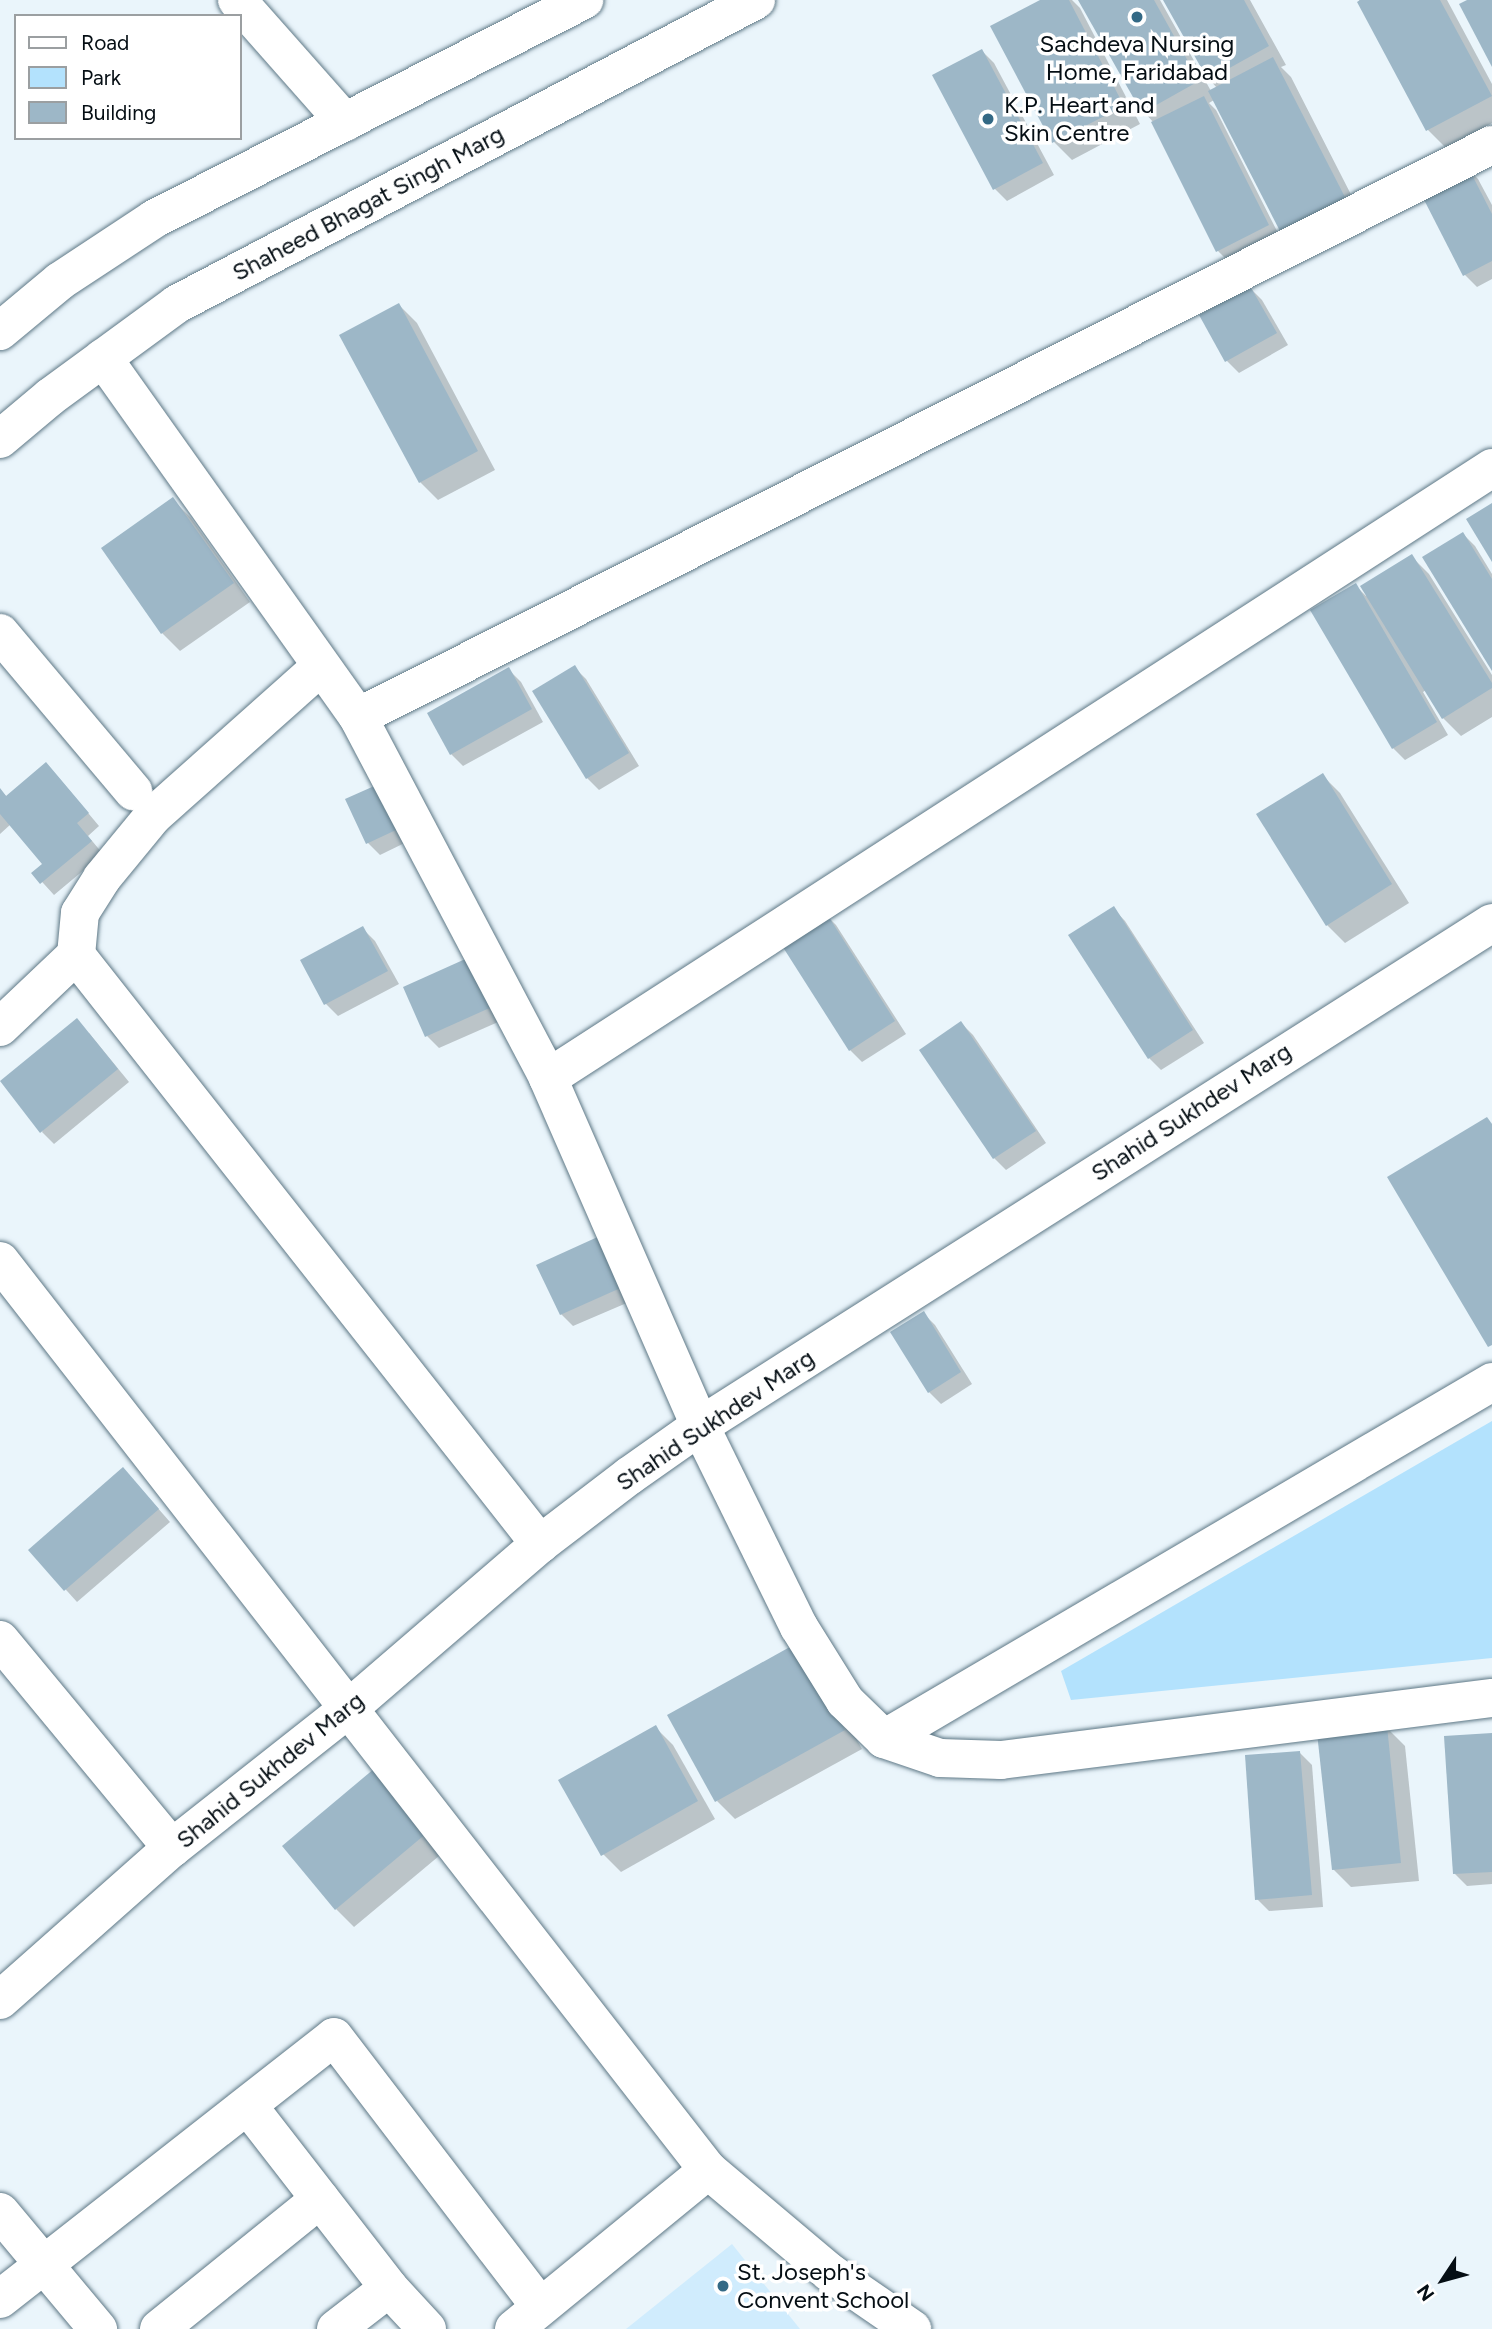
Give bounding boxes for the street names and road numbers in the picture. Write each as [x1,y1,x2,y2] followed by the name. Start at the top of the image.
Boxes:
[227,119,509,287] street label: Shaheed Bhagat Singh Marg
[1086,1037,1296,1187] street label: Shahid Sukhdev Marg
[611,1343,819,1497] street label: Shahid Sukhdev Marg
[171,1686,369,1854] street label: Shahid Sukhdev Marg

